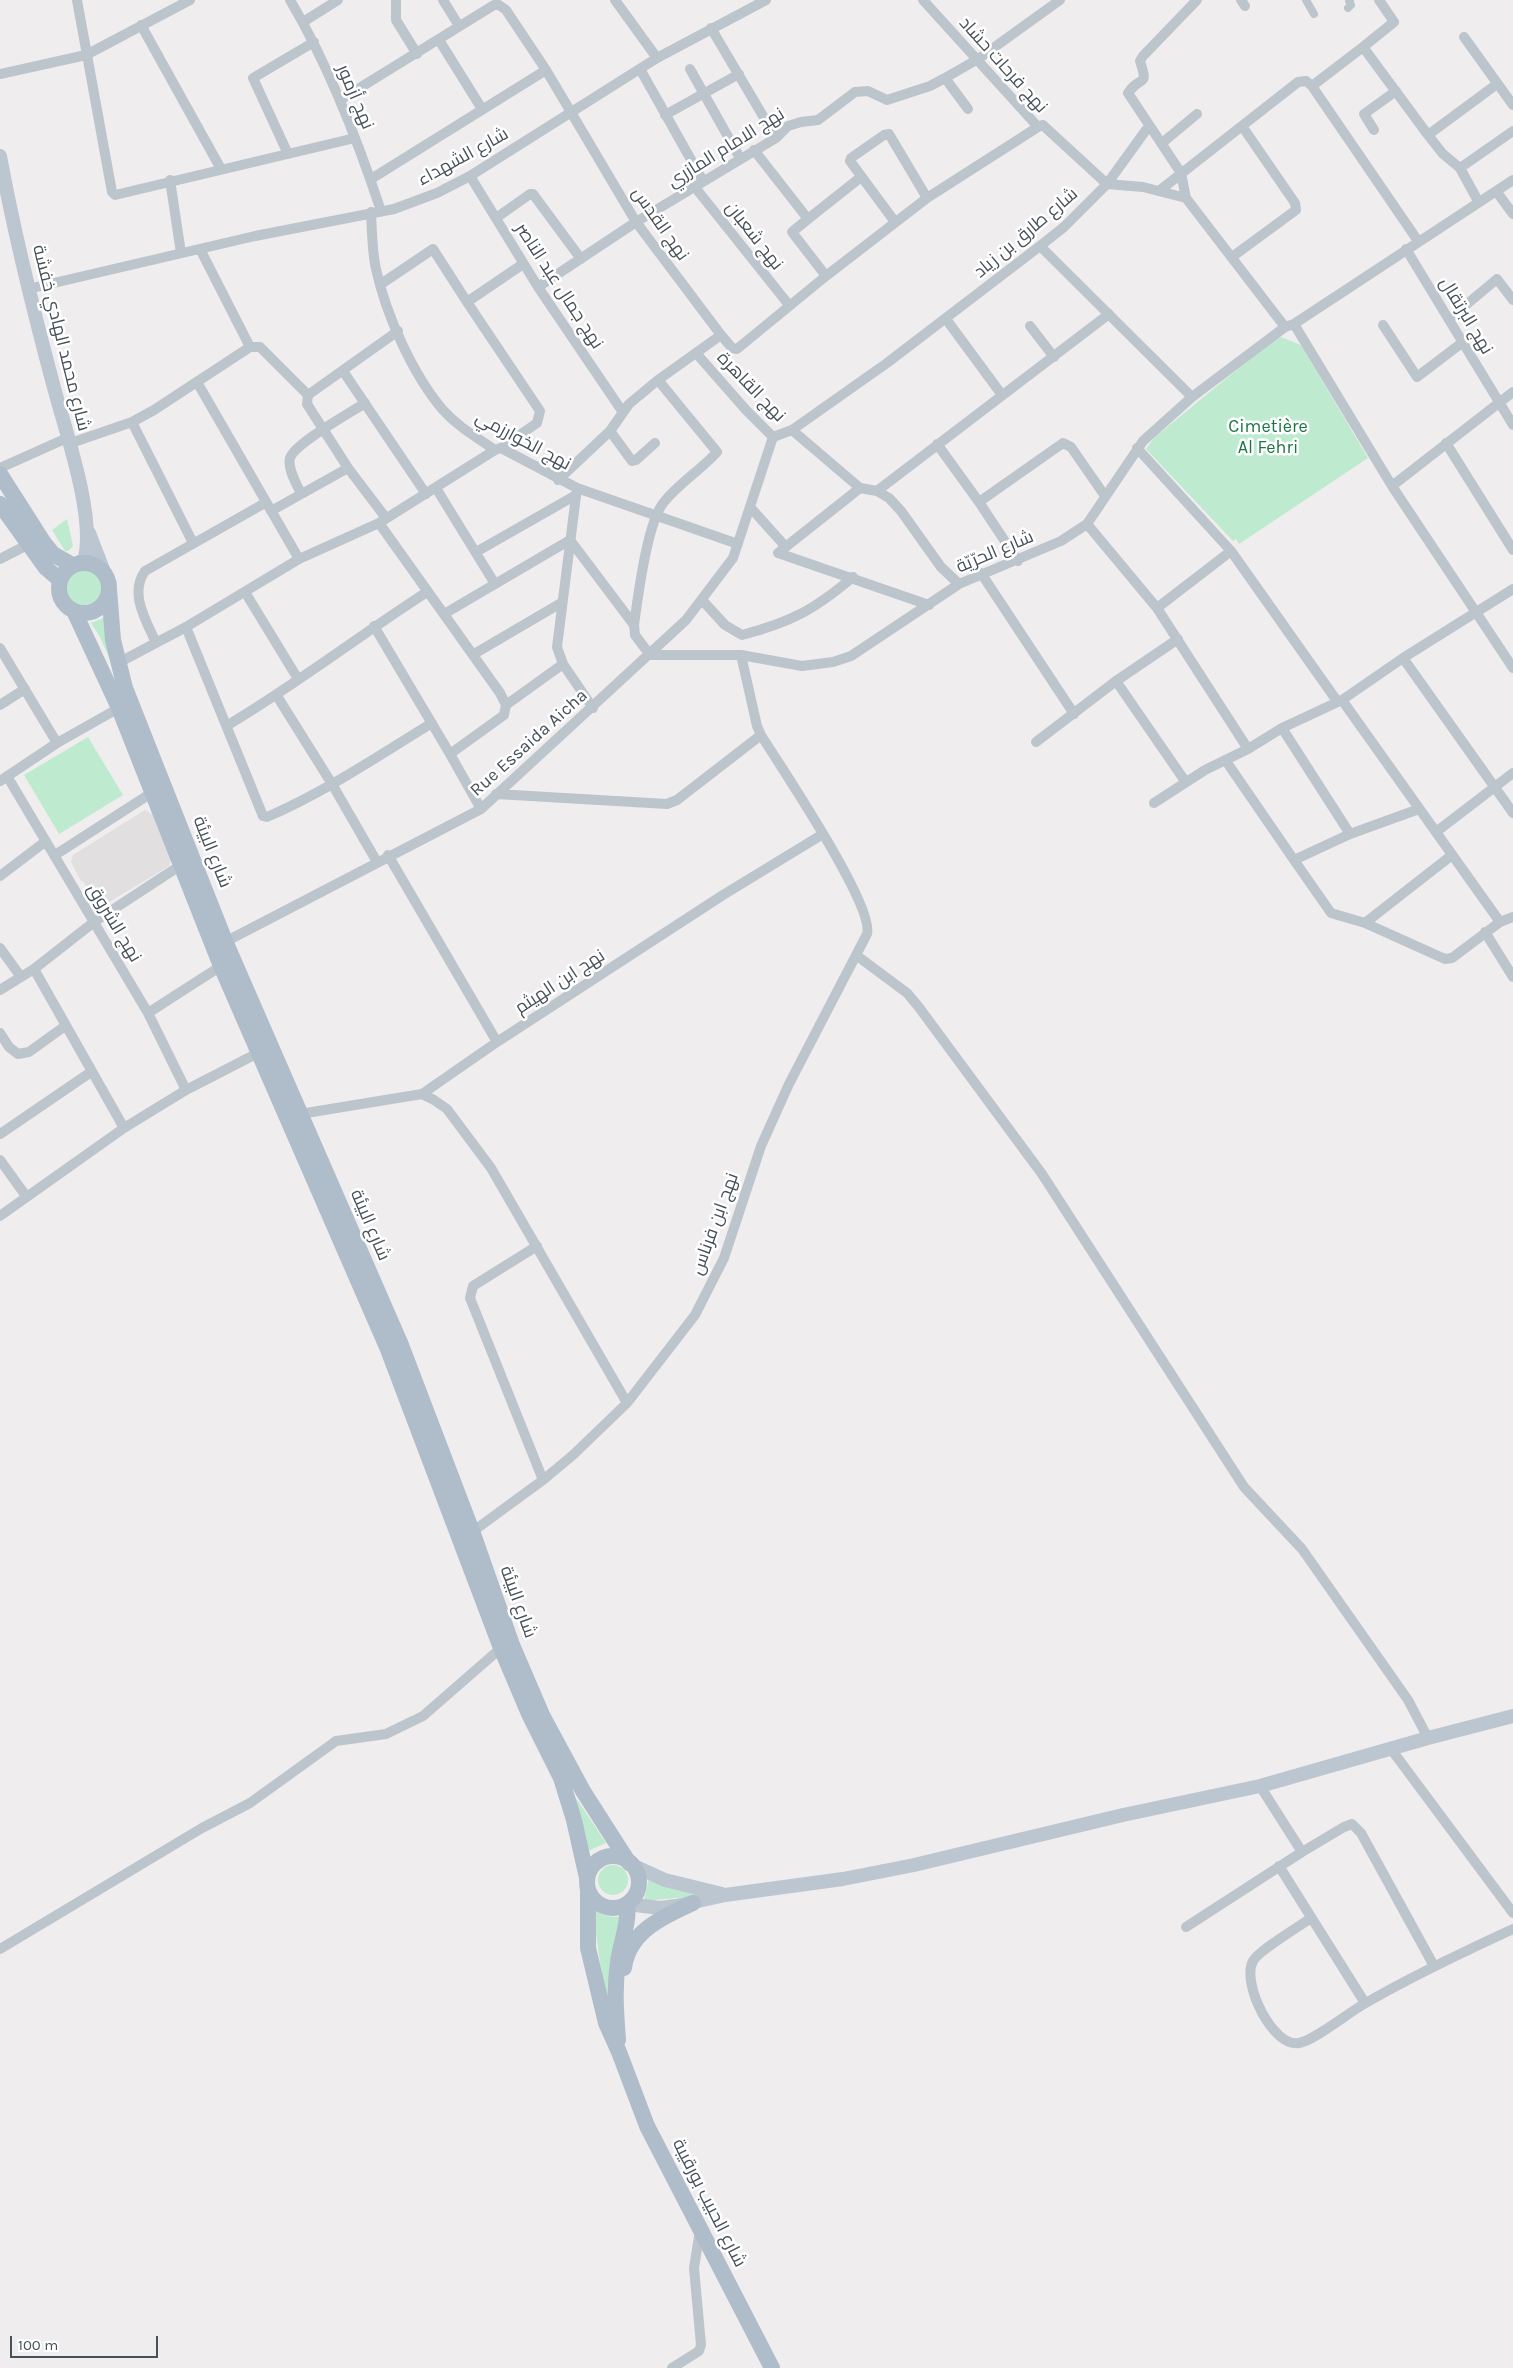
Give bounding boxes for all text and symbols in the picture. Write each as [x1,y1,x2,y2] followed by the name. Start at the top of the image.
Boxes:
[954,12,1052,118] street label: نهج فرحات حشاد
[332,61,378,133] street label: نهج أزمور
[663,103,789,193] street label: نهج الامام المازري
[414,123,512,191] street label: شارع الشهداء
[627,183,693,265] street label: نهج القدس
[970,183,1082,283] street label: شارع طارق بن زياد
[720,197,788,275] street label: نهج شعبان
[510,219,608,353] street label: نهج جمال عبد الناصر
[27,243,95,433] street label: شارع محمد الهادي خفشة
[1435,273,1497,359] street label: نهج البرتقال
[712,347,790,427] street label: نهج القاهرة
[472,407,574,475] street label: نهج الخوارزمي
[1228,416,1308,458] park label: Cimetière Al Fehri
[953,526,1037,578] street label: شارع الحرّيّة
[466,685,592,801] street label: Rue Essaida Aicha
[188,813,236,891] street label: شارع البيئة
[82,880,146,966] street label: نهج الشروق
[511,945,609,1019] street label: نهج ابن الهيثم
[687,1170,743,1278] street label: نهج ابن فرناس
[345,1186,395,1264] street label: شارع البيئة
[495,1563,541,1641] street label: شارع البيئة
[667,2135,751,2271] street label: شارع الحبيب بورقيبة
[12,2326,160,2358] scale bar
[18,2336,58,2354] text: 100 m

